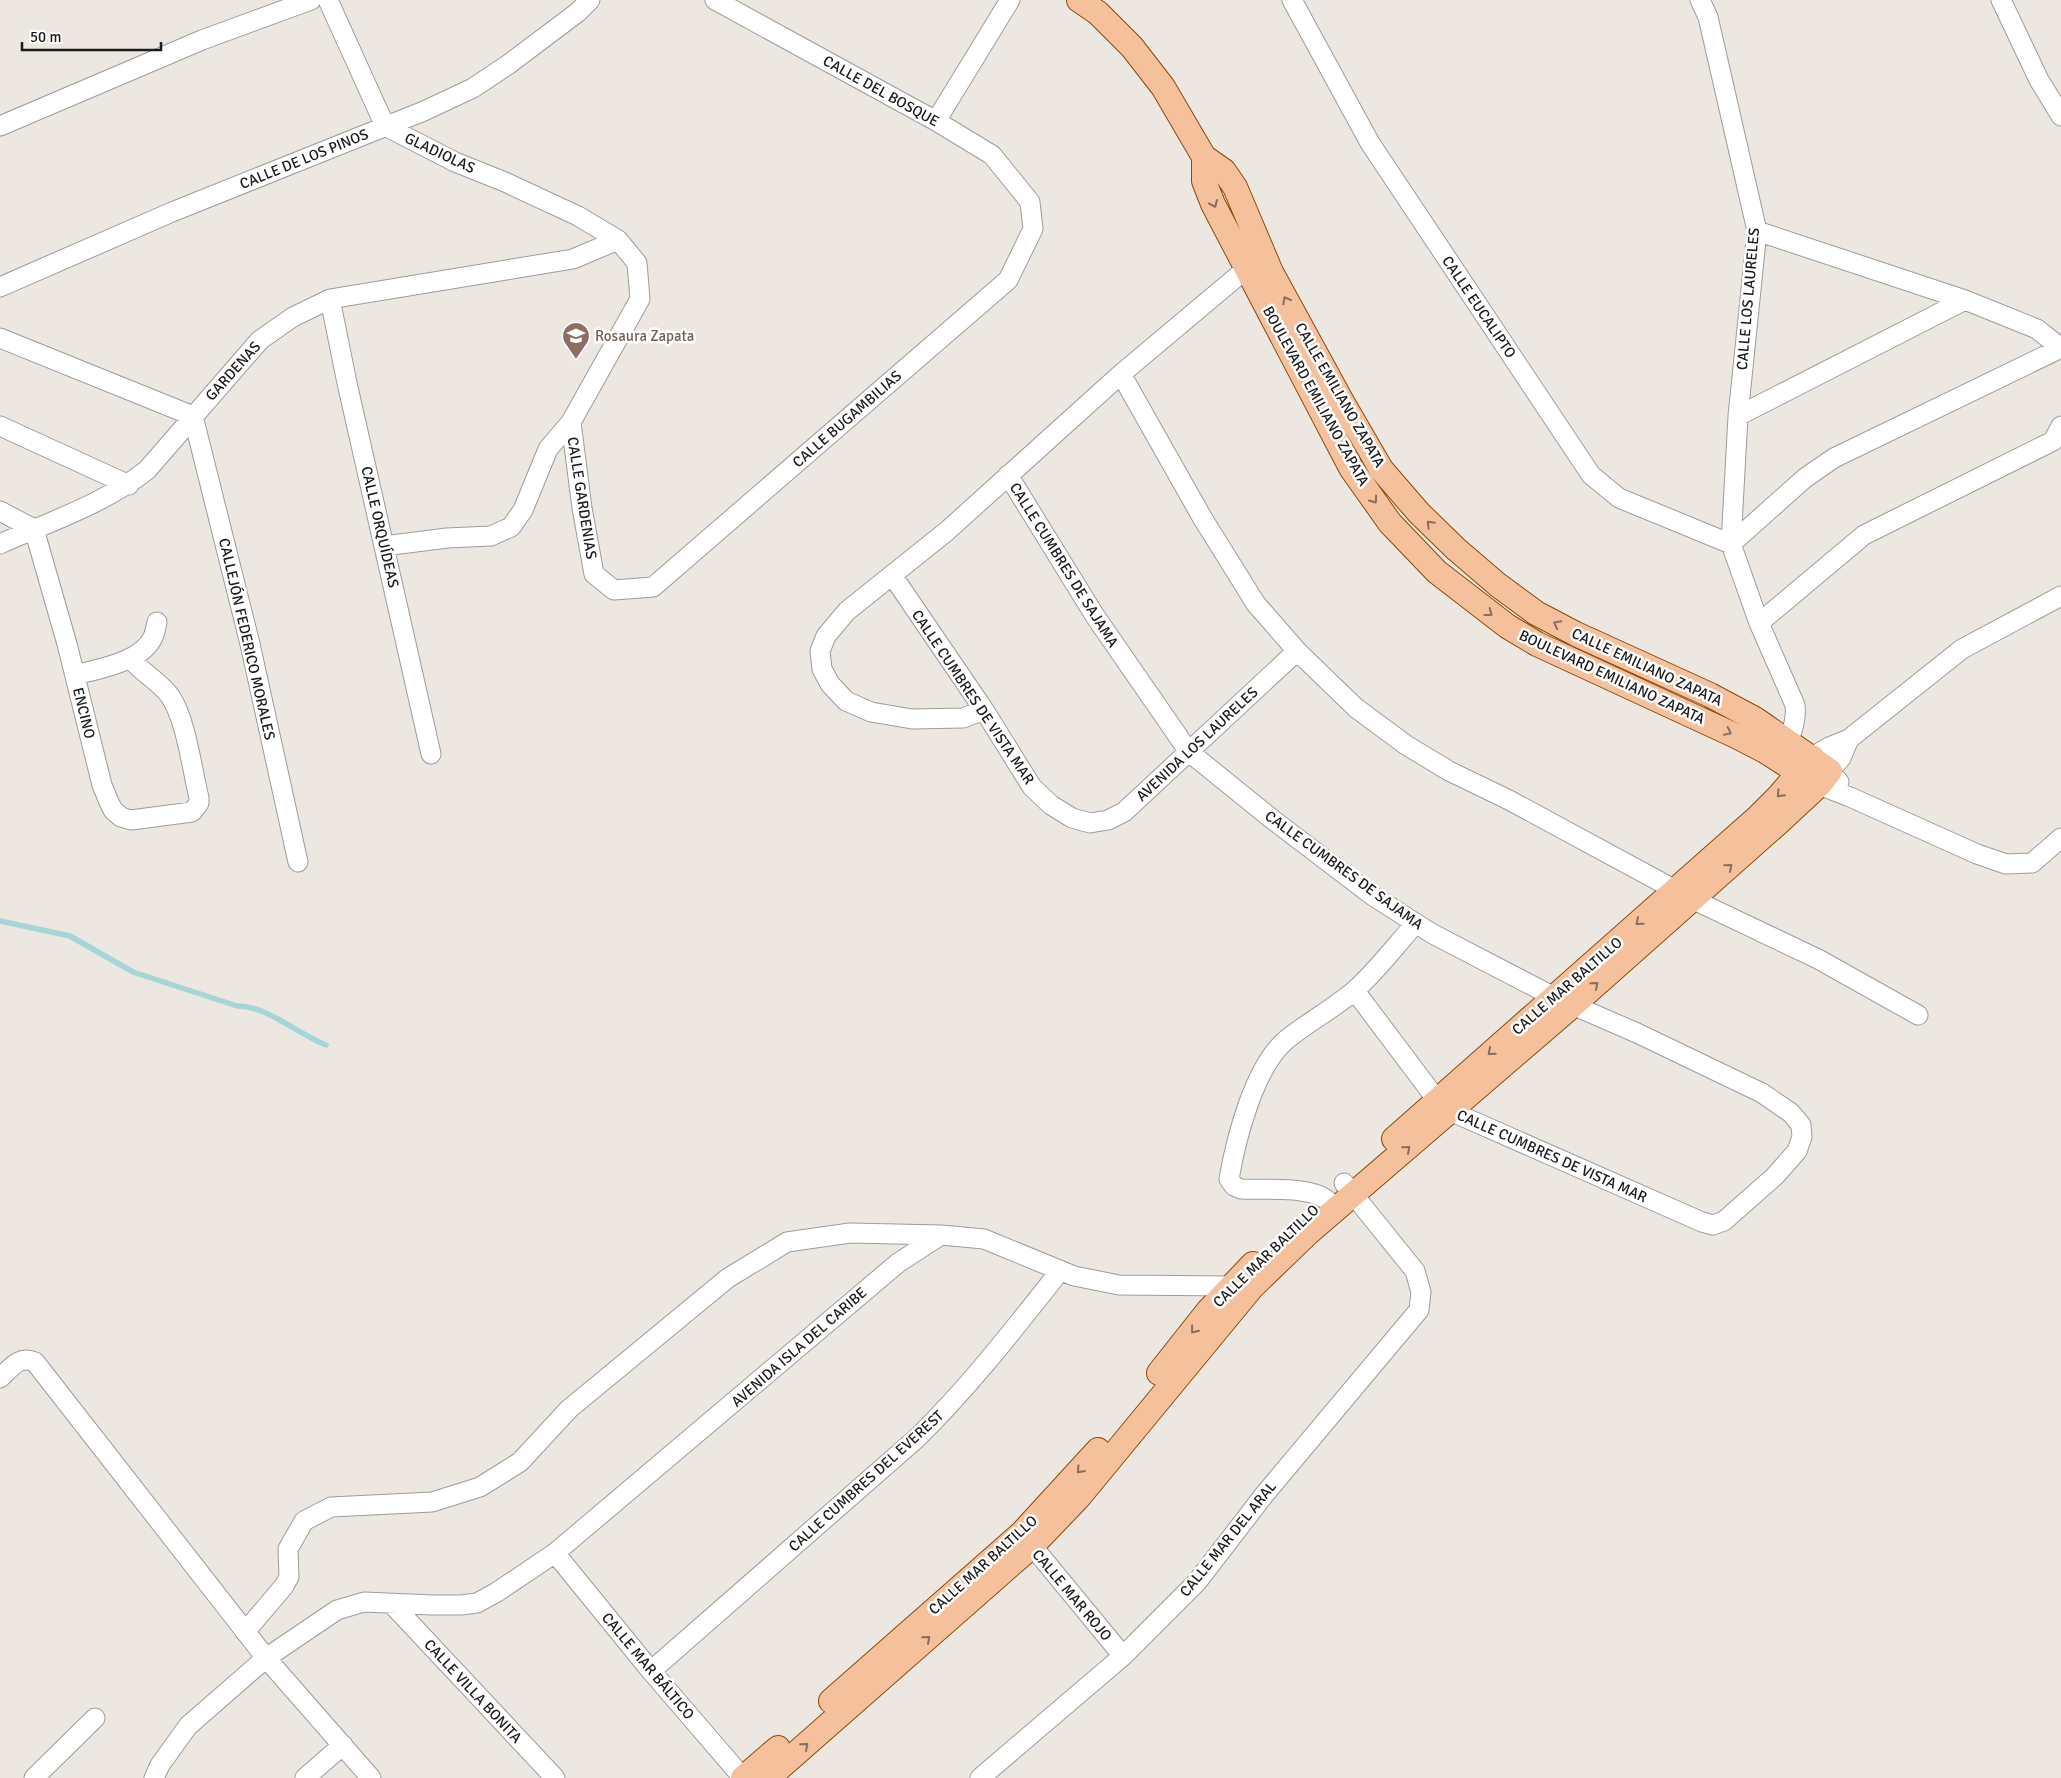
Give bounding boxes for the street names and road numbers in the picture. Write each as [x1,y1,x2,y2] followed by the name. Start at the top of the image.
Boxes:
[820,52,942,130] street label: CALLE DEL BOSQUE
[237,125,371,193] street label: CALLE DE LOS PINOS
[402,129,478,177] street label: GLADIOLAS
[1733,227,1763,371] street label: CALLE LOS LAURELES
[1438,252,1520,362] street label: CALLE EUCALIPTO
[1259,303,1373,489] street label: BOULEVARD EMILIANO ZAPATA
[1291,319,1389,471] street label: CALLE EMILIANO ZAPATA
[202,338,264,404] street label: GARDENAS
[789,367,905,471] street label: CALLE BUGAMBILIAS
[563,436,601,560] street label: CALLE GARDENIAS
[357,464,404,589] street label: CALLE ORQUÍDEAS
[1006,479,1122,651] street label: CALLE CUMBRES DE SAJAMA
[215,536,280,742] street label: CALLEJÓN FEDERICO MORALES
[908,606,1038,788] street label: CALLE CUMBRES DE VISTA MAR
[1569,624,1725,710] street label: CALLE EMILIANO ZAPATA
[1516,626,1708,728] street label: BOULEVARD EMILIANO ZAPATA
[1132,683,1262,805] street label: AVENIDA LOS LAURELES
[69,685,99,741] street label: ENCINO
[1261,807,1427,933] street label: CALLE CUMBRES DE SAJAMA
[1508,933,1626,1039] street label: CALLE MAR BALTILLO
[1454,1106,1650,1206] street label: CALLE CUMBRES DE VISTA MAR
[1209,1201,1323,1311] street label: CALLE MAR BALTILLO
[728,1283,870,1411] street label: AVENIDA ISLA DEL CARIBE
[785,1406,948,1555] street label: CALLE CUMBRES DEL EVEREST
[1176,1477,1280,1600] street label: CALLE MAR DEL ARAL
[925,1511,1041,1619] street label: CALLE MAR BALTILLO
[1029,1546,1116,1644] street label: CALLE MAR ROJO
[598,1608,699,1723] street label: CALLE MAR BÁLTICO
[420,1635,526,1747] street label: CALLE VILLA BONITA

